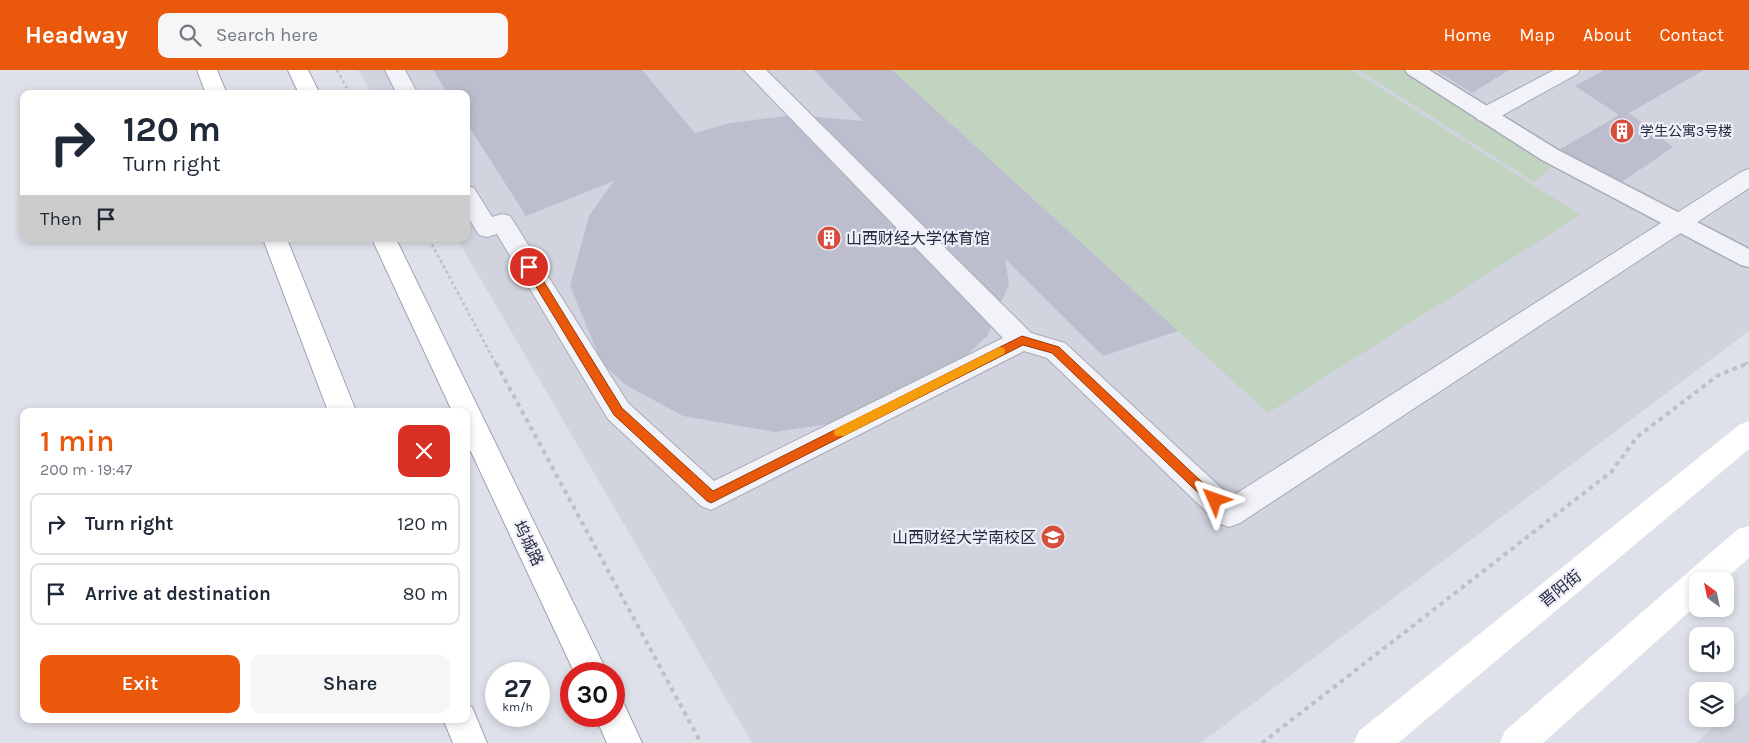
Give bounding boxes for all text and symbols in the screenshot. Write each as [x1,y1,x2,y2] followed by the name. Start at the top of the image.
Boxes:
[158,13,508,58] search box
[25,21,128,49] text: Headway
[176,21,204,49] icon: search
[216,24,318,46] text: Search here
[1443,24,1491,46] text: Home
[1519,24,1555,46] text: Map
[1583,24,1632,46] text: About
[1660,24,1724,46] text: Contact
[123,109,221,150] text: 120 m
[40,110,105,175] icon: right
[1609,118,1635,144] building icon: 学生公寓3号楼
[1640,123,1732,140] place label: 学生公寓3号楼
[123,151,221,177] text: Turn right
[92,205,120,233] icon: arrive
[40,208,82,230] text: Then
[816,225,842,251] building icon: 山西财经大学体育馆
[846,229,990,248] place label: 山西财经大学体育馆
[508,246,550,288] pin
[515,253,543,281] icon: arrive
[40,423,114,459] text: 1 min
[398,425,450,477] button: close
[40,460,132,479] text: 200 m · 19:47
[1188,473,1240,525] position arrow
[42,510,70,538] icon: right
[85,513,174,535] text: Turn right
[397,513,448,535] text: 120 m
[509,517,548,569] street label: 坞城路
[1040,524,1066,550] school or university icon: 山西财经大学南校区
[892,528,1036,547] place label: 山西财经大学南校区
[1536,566,1585,611] street label: 晋阳街
[1689,572,1734,618] north arrow
[1689,572,1734,727] map controls
[42,580,70,608] icon: arrive
[85,583,271,605] text: Arrive at destination
[403,583,448,605] text: 80 m
[1689,627,1734,672] button: sound
[40,655,240,713] button: Exit
[250,655,450,713] button: Share
[560,662,625,727] speed limit sign: 30
[504,674,531,703] text: 27
[1689,682,1734,727] button: layers
[502,700,533,714] text: km/h

